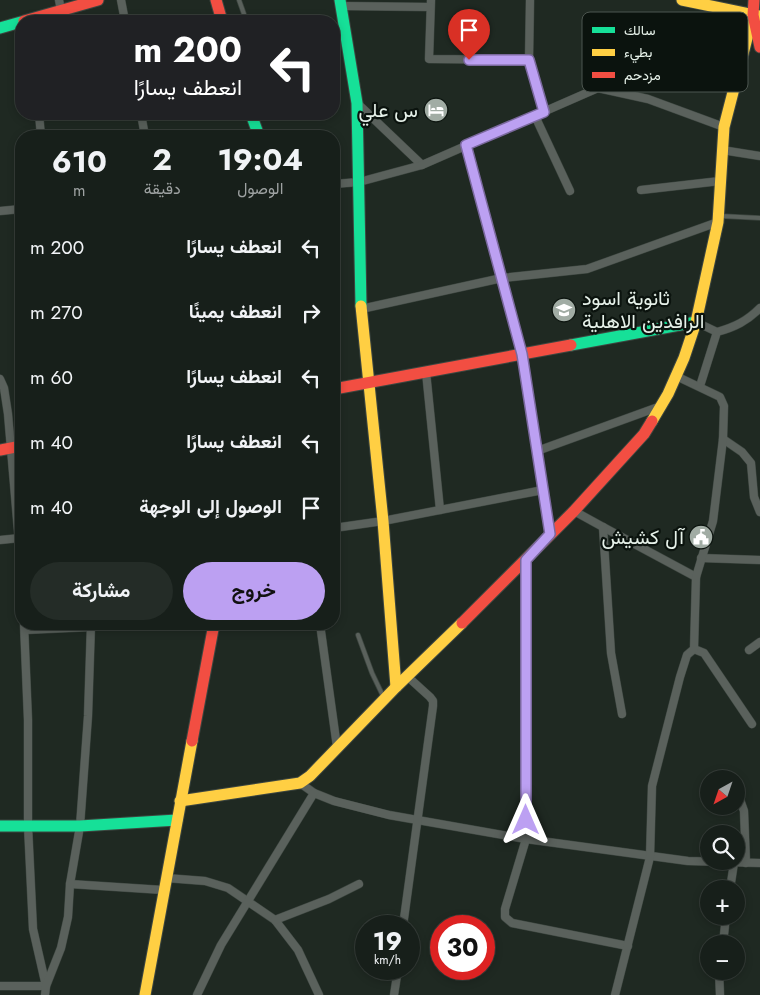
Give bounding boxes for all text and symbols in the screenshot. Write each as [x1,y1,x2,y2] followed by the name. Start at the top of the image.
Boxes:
[448,9,490,60] pin
[582,12,748,92] legend
[455,16,483,44] icon: arrive
[624,20,655,40] text: سالك
[133,25,242,75] text: 200 m
[260,35,325,100] icon: left
[624,42,652,64] text: بطيء
[624,65,661,85] text: مزدحم
[134,71,242,103] text: انعطف يسارًا
[359,96,418,127] place label: س علي
[423,97,449,123] hotel icon: س علي
[152,138,172,181] text: 2
[217,138,303,181] text: 19:04
[52,140,107,183] text: 610
[144,177,181,200] text: دقيقة
[237,177,283,200] text: الوصول
[73,179,86,202] text: m
[186,233,282,260] text: انعطف يسارًا
[30,234,84,261] text: 200 m
[297,234,325,262] icon: left
[582,284,704,336] place label: ثانوية اسود الرافدين الاهلية
[551,297,577,323] school or university icon: ثانوية اسود الرافدين الاهلية
[189,298,282,325] text: انعطف يمينًا
[30,299,83,326] text: 270 m
[297,299,325,327] icon: right
[186,363,282,390] text: انعطف يسارًا
[30,364,73,391] text: 60 m
[297,364,325,392] icon: left
[186,428,282,455] text: انعطف يسارًا
[30,429,73,456] text: 40 m
[297,429,325,457] icon: left
[139,493,282,520] text: الوصول إلى الوجهة
[30,494,73,521] text: 40 m
[297,494,325,522] icon: arrive
[601,523,685,552] place label: آل كشيش
[688,524,714,550] public building icon: آل كشيش
[30,562,173,620] button: مشاركة
[183,562,325,620] button: خروج
[700,770,745,815] north arrow
[700,770,745,980] map controls
[499,793,551,845] position arrow
[700,825,745,870] button: search
[700,880,745,925] button: +
[430,915,495,980] speed limit sign: 30
[373,923,402,959] text: 19
[700,935,745,980] button: −
[374,951,401,969] text: km/h

